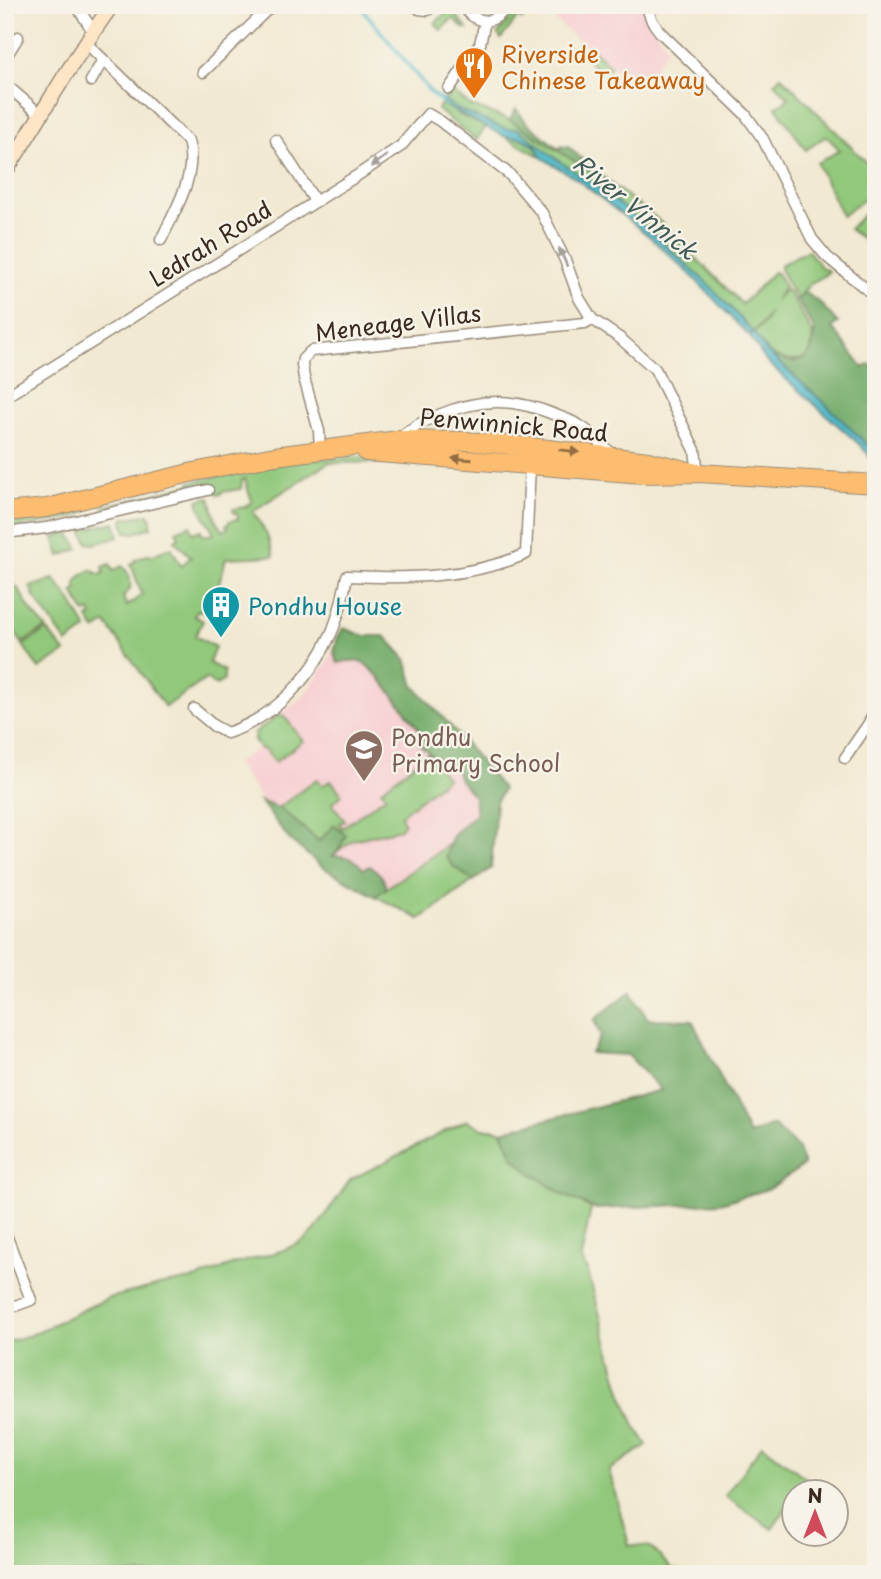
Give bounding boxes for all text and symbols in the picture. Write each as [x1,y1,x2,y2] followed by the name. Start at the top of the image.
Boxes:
[501,36,705,97] place label: Riverside Chinese Takeaway
[453,45,495,100] restaurant icon: Riverside Chinese Takeaway
[566,145,707,268] water label: River Vinnick
[370,154,388,168] one-way arrow
[142,191,278,295] street label: Ledrah Road
[557,247,569,267] one-way arrow
[313,294,483,350] street label: Meneage Villas
[418,398,610,450] street label: Penwinnick Road
[558,446,580,457] one-way arrow
[451,453,473,464] one-way arrow
[200,584,242,639] building icon: Pondhu House
[248,588,402,623] place label: Pondhu House
[391,719,560,780] place label: Pondhu Primary School
[343,728,385,783] school or university icon: Pondhu Primary School
[780,1478,850,1548] north arrow
[807,1481,823,1509] text: N

